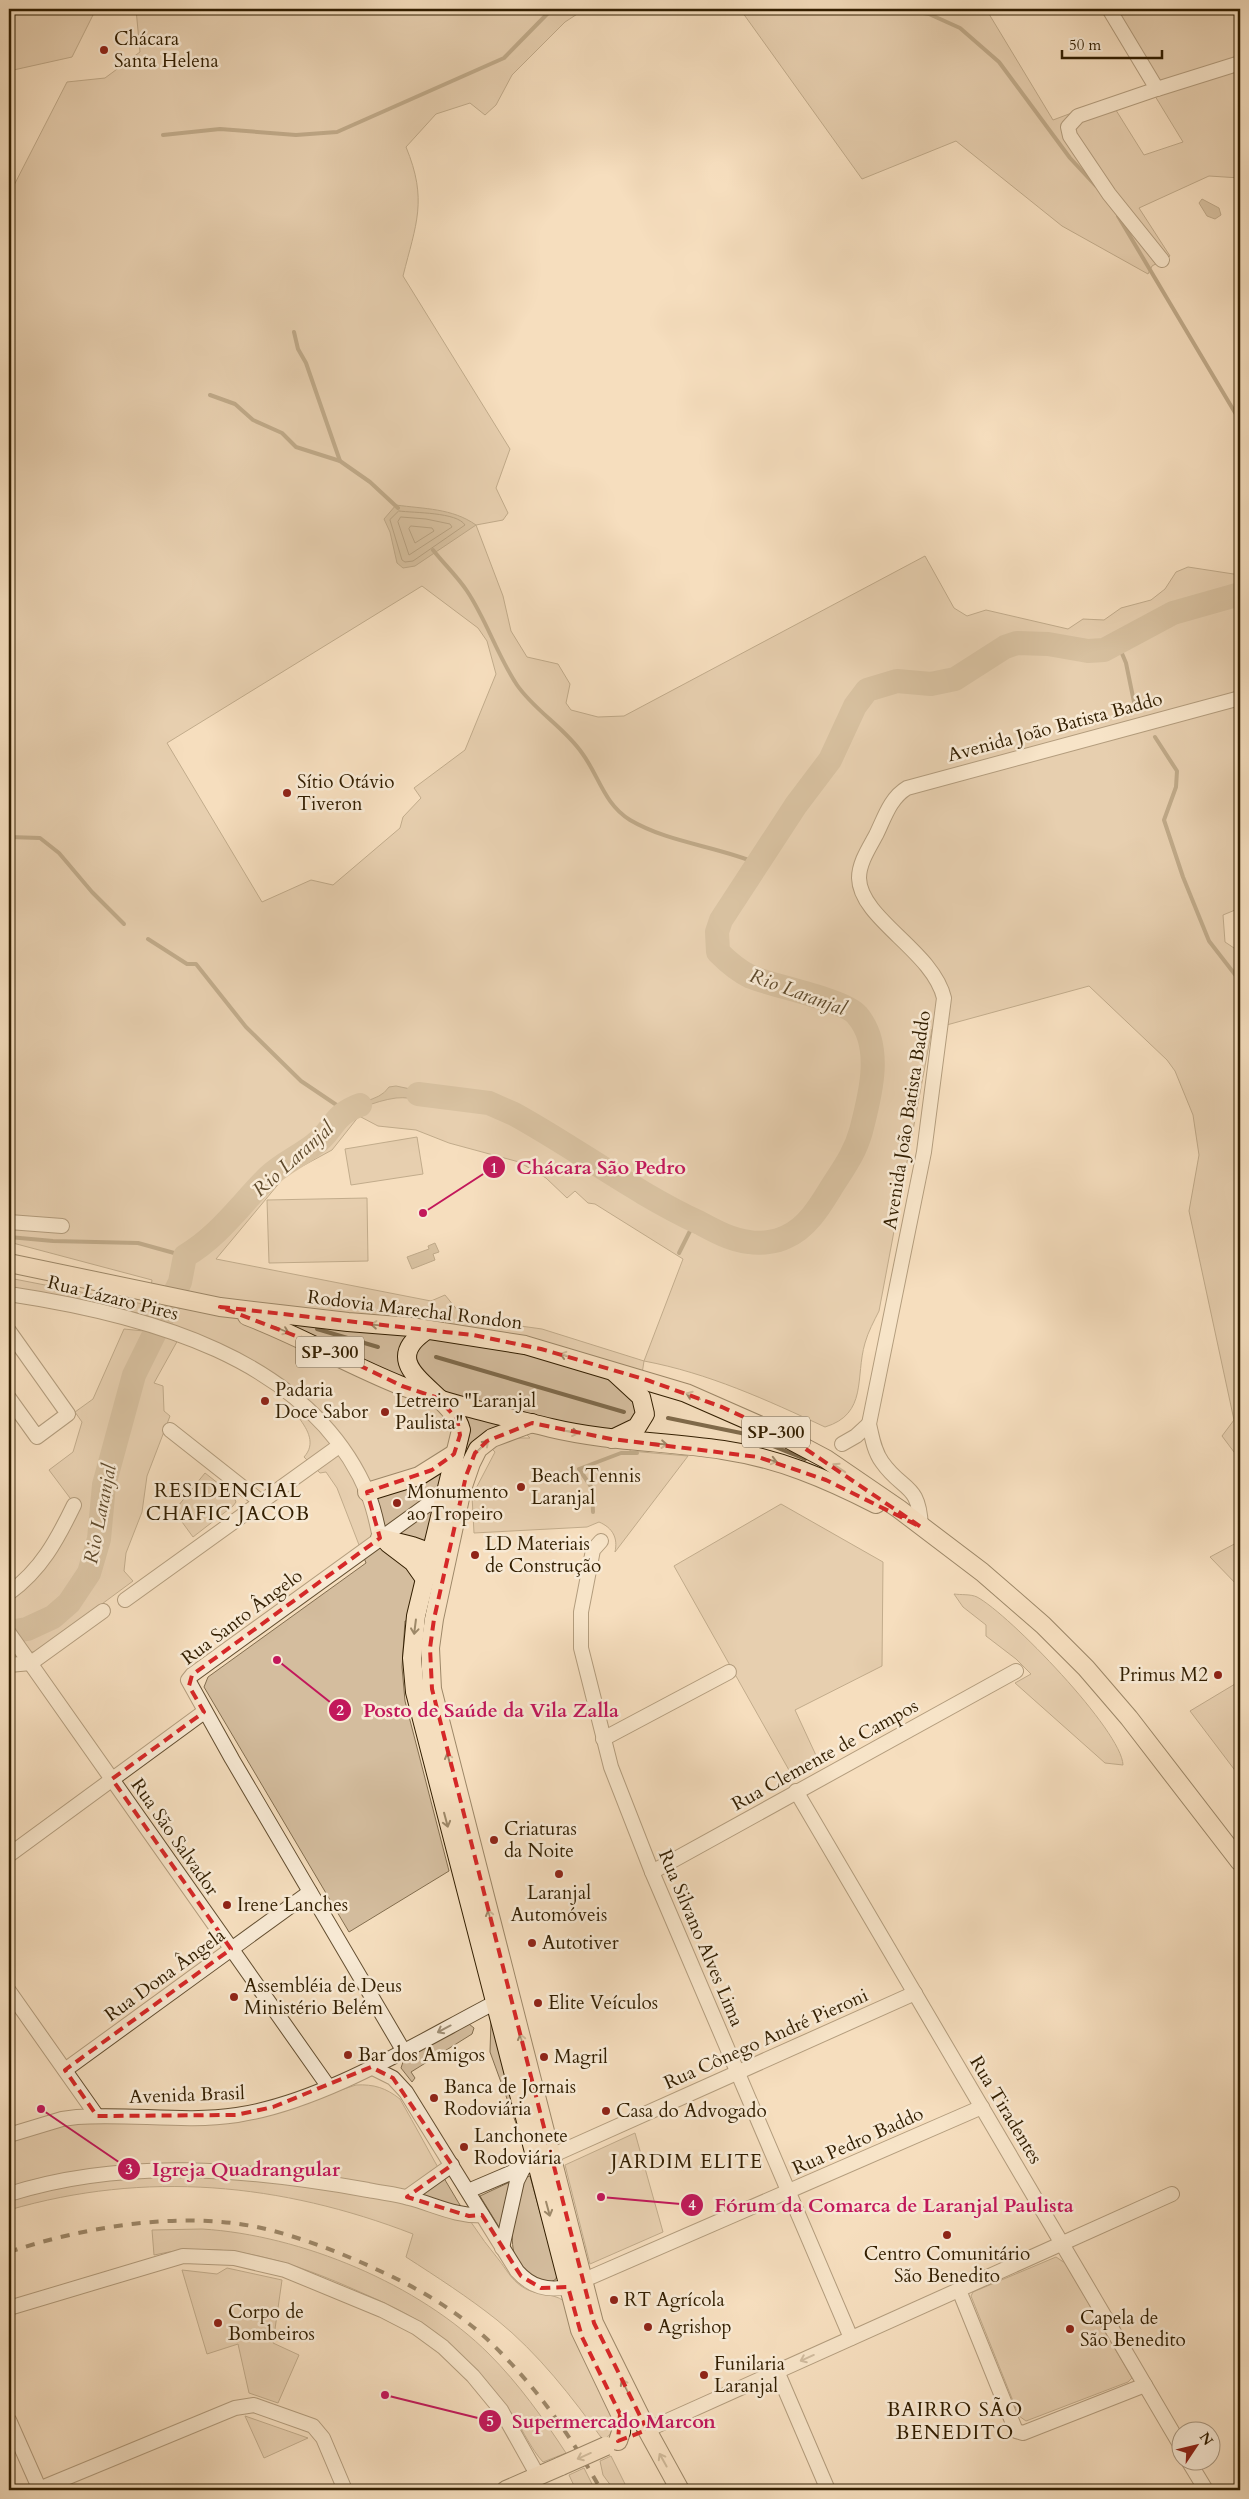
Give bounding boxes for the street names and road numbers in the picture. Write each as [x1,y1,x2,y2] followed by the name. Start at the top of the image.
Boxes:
[945,686,1165,768] street label: Avenida João Batista Baddo
[877,1009,937,1231] street label: Avenida João Batista Baddo
[45,1269,181,1327] street label: Rua Lázaro Pires
[306,1284,524,1336] street label: Rodovia Marechal Rondon
[296,1336,364,1368] road number: SP-300
[742,1416,810,1448] road number: SP-300
[175,1562,308,1671] street label: Rua Santo Ângelo
[727,1693,923,1817] street label: Rua Clemente de Campos
[125,1773,225,1901] street label: Rua São Salvador
[652,1846,750,2030] street label: Rua Silvano Alves Lima
[99,1922,231,2028] street label: Rua Dona Ângela
[660,1982,872,2096] street label: Rua Cônego André Pieroni
[963,2051,1049,2169] street label: Rua Tiradentes
[129,2080,246,2110] street label: Avenida Brasil
[788,2100,928,2182] street label: Rua Pedro Baddo

